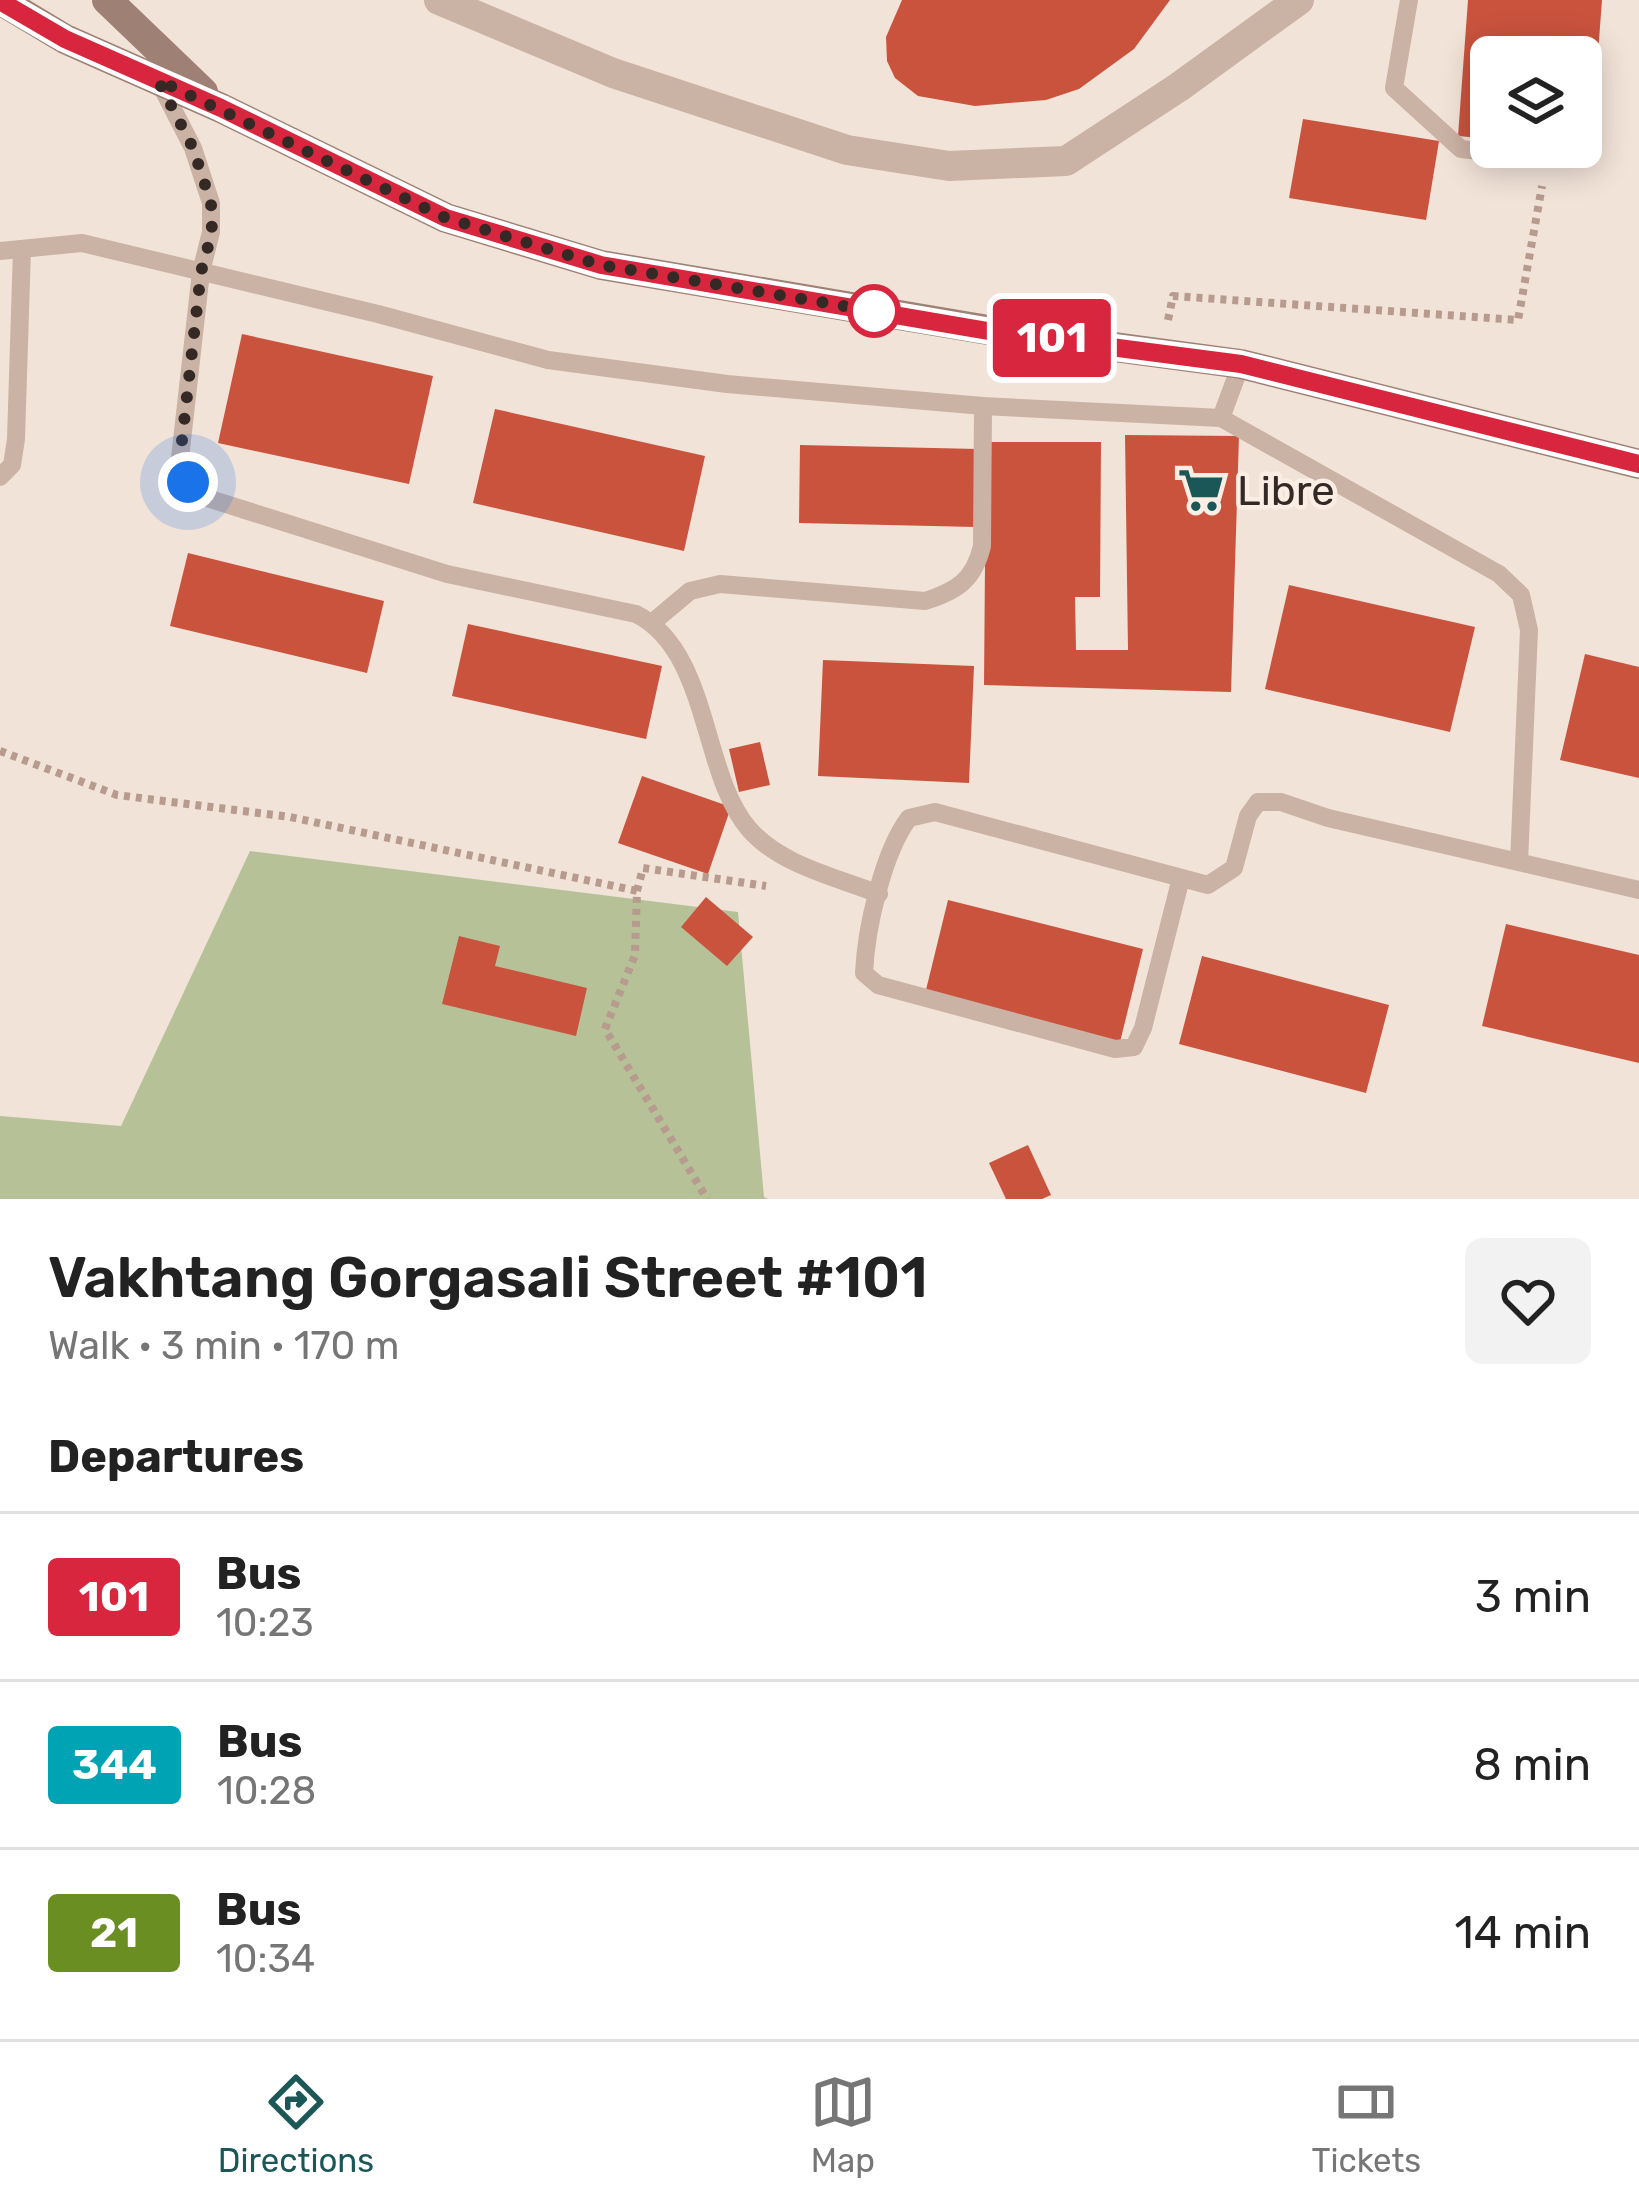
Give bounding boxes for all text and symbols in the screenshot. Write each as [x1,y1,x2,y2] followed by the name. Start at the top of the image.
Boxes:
[1470,36,1602,168] map controls
[1470,36,1602,168] button: layers
[849,286,899,336] unlabelled marker
[983,299,1121,377] line badge: 101
[1017,313,1087,363] text: 101
[158,452,218,512] your location
[1176,465,1226,515] supermarket icon: Libre
[1237,466,1335,516] place label: Libre
[1465,1238,1591,1364] button: heart
[48,1244,927,1311] text: Vakhtang Gorgasali Street #101
[48,1323,400,1369] text: Walk · 3 min · 170 m
[48,1430,304,1483] text: Departures
[216,1547,301,1600] text: Bus
[1475,1570,1591,1623] text: 3 min
[79,1572,149,1622] text: 101
[216,1600,314,1646] text: 10:23
[217,1715,302,1768] text: Bus
[1473,1738,1591,1791] text: 8 min
[72,1740,157,1790] text: 344
[217,1768,316,1814] text: 10:28
[216,1883,301,1936] text: Bus
[1455,1906,1591,1959] text: 14 min
[90,1908,138,1958] text: 21
[216,1936,315,1982] text: 10:34
[218,2069,374,2180] tab: Directions
[810,2069,876,2180] tab: Map
[1312,2069,1421,2180] tab: Tickets

